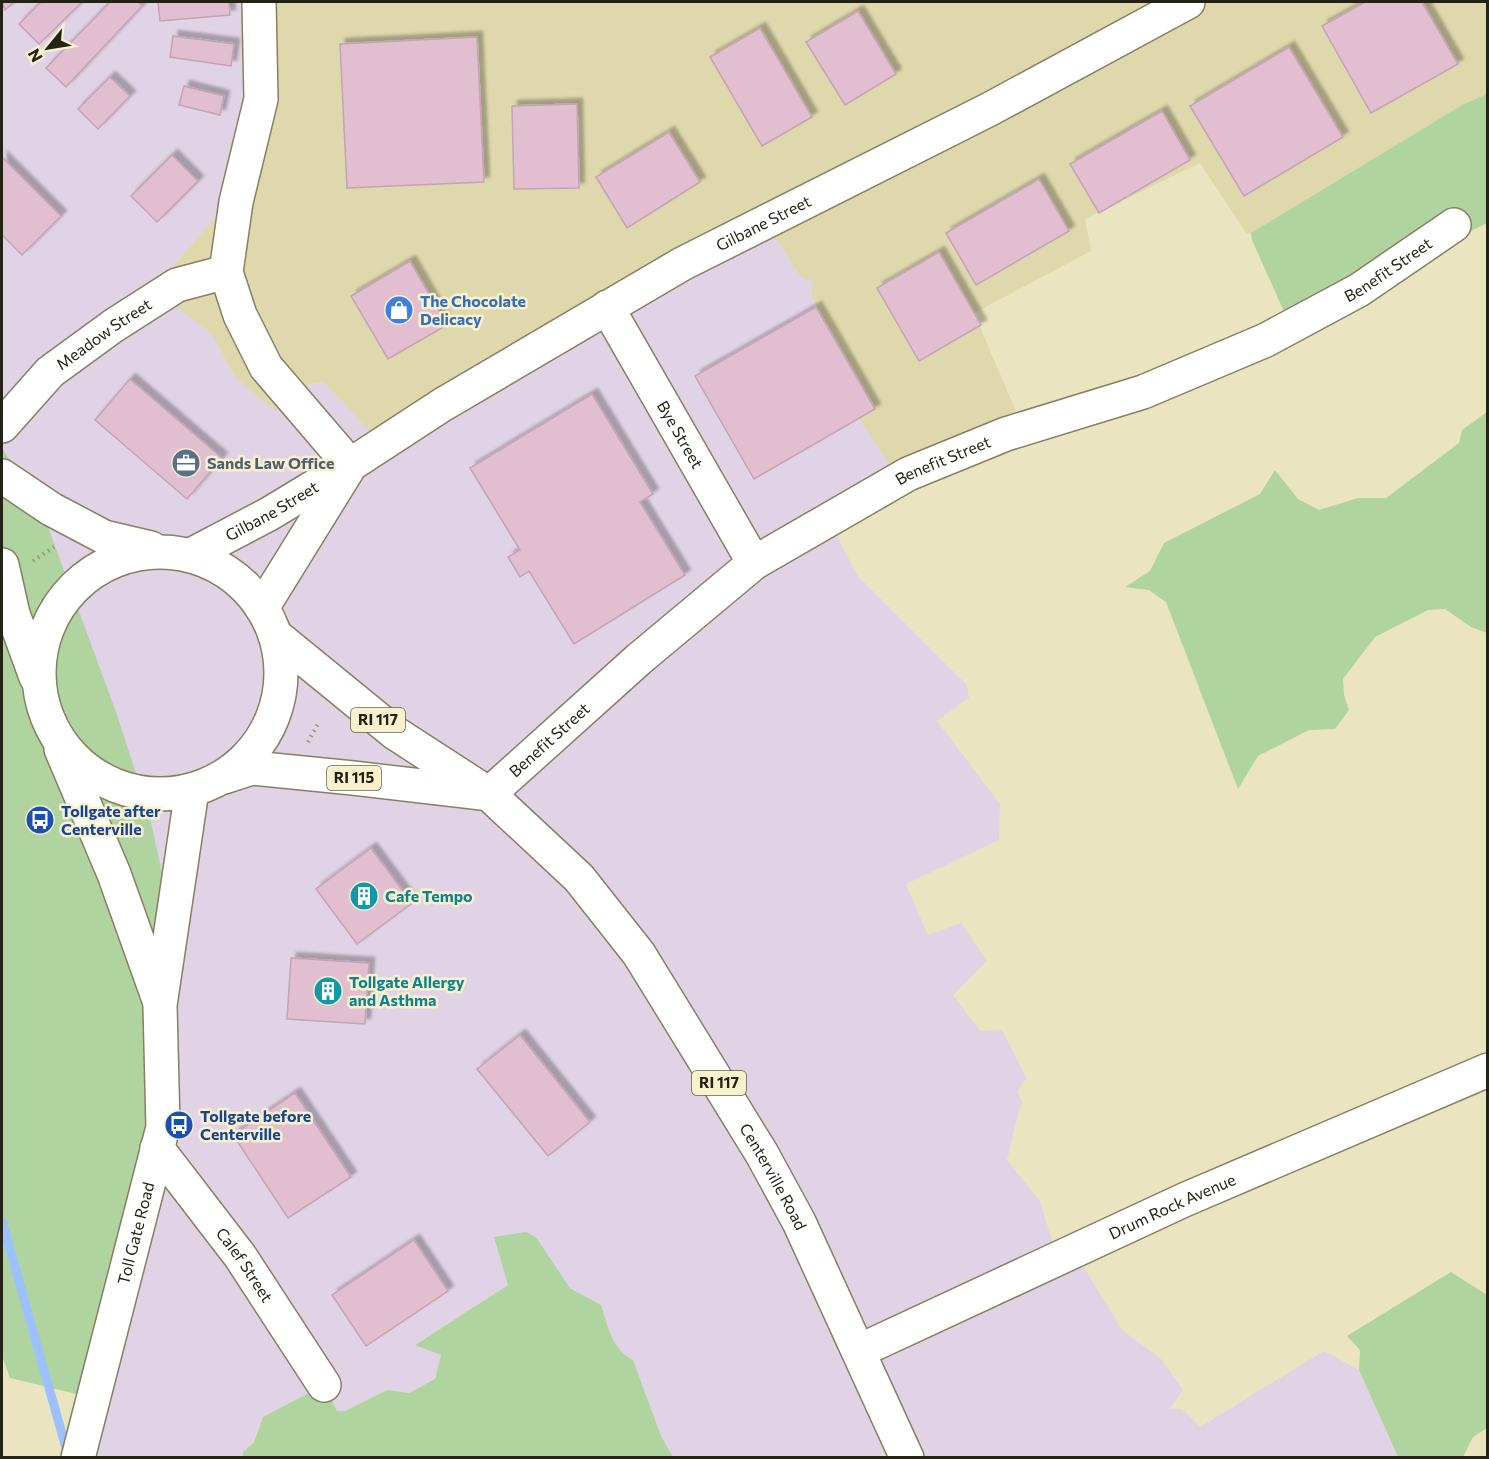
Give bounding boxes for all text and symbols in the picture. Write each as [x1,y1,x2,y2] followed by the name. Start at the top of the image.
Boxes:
[18,18,78,78] north arrow
[23,46,46,66] text: N
[712,191,814,254] street label: Gilbane Street
[1341,233,1435,305] street label: Benefit Street
[420,291,526,328] place label: The Chocolate Delicacy
[52,294,155,373] street label: Meadow Street
[383,294,415,326] shop icon: The Chocolate Delicacy
[654,397,708,472] street label: Bye Street
[891,431,994,488] street label: Benefit Street
[170,447,202,479] office icon: Sands Law Office
[207,453,334,472] place label: Sands Law Office
[222,476,322,544] street label: Gilbane Street
[505,698,593,780] street label: Benefit Street
[351,708,405,732] road number: RI 117
[327,766,381,790] road number: RI 115
[61,801,161,838] place label: Tollgate after Centerville
[24,804,56,836] bus stop icon: Tollgate after Centerville
[348,880,380,912] building icon: Cafe Tempo
[385,886,473,905] place label: Cafe Tempo
[349,972,465,1009] place label: Tollgate Allergy and Asthma
[312,975,344,1007] building icon: Tollgate Allergy and Asthma
[692,1071,746,1095] road number: RI 117
[200,1106,311,1143] place label: Tollgate before Centerville
[163,1109,195,1141] bus stop icon: Tollgate before Centerville
[736,1119,811,1233] street label: Centerville Road
[1106,1169,1238,1243] street label: Drum Rock Avenue
[113,1180,158,1287] street label: Toll Gate Road
[212,1223,278,1306] street label: Calef Street

